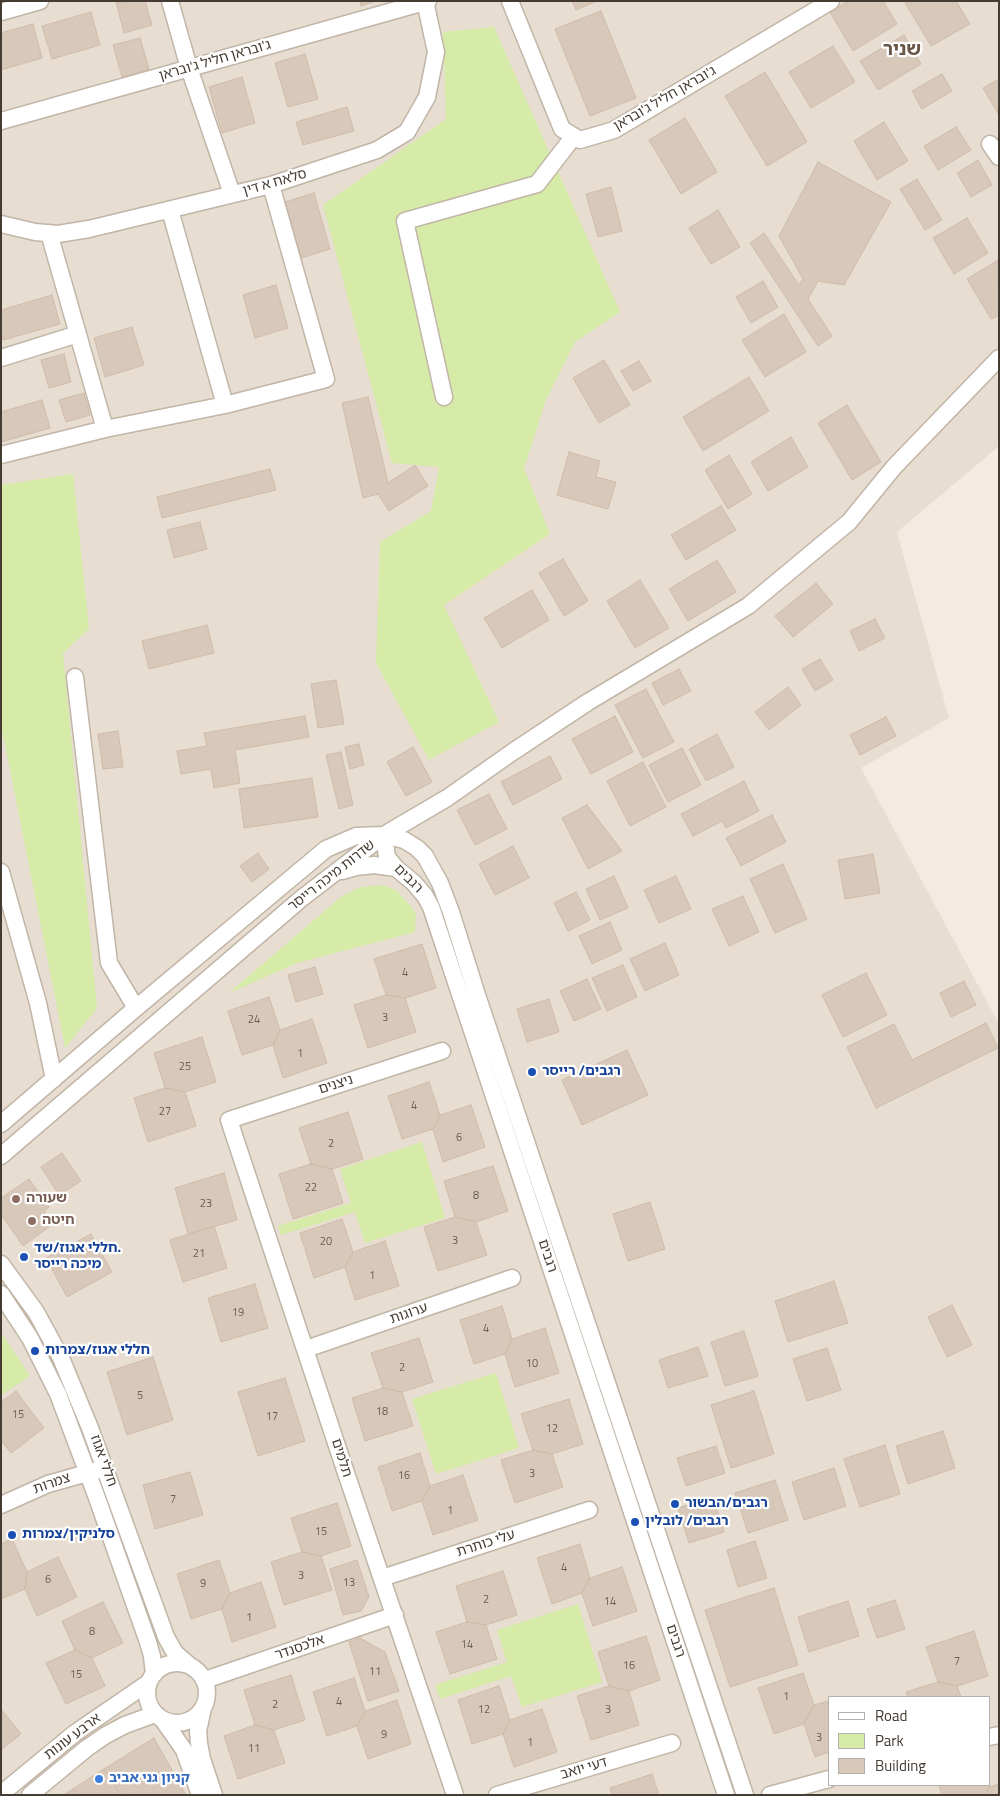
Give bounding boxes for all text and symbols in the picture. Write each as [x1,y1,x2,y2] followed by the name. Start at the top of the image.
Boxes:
[157,37,273,85] street label: ג'ובראן חליל ג'ובראן
[883,39,921,61] district label: שניר
[611,63,719,135] street label: ג'ובראן חליל ג'ובראן
[241,166,309,200] street label: סלאח א דין
[285,837,379,915] street label: שדרות מיכה רייסר
[390,861,426,897] street label: רגבים
[402,966,408,980] house number: 4
[382,1011,388,1025] house number: 3
[248,1013,260,1027] house number: 24
[297,1047,303,1061] house number: 1
[179,1060,191,1074] house number: 25
[542,1064,621,1080] place label: רגבים/ רייסר
[526,1066,538,1078] marker: רגבים/ רייסר
[317,1072,355,1098] street label: ניצנים
[411,1099,417,1113] house number: 4
[159,1105,171,1119] house number: 27
[456,1131,462,1145] house number: 6
[328,1137,334,1151] house number: 2
[305,1181,317,1195] house number: 22
[473,1189,479,1203] house number: 8
[26,1191,67,1207] place label: שעורה
[10,1193,22,1205] marker: שעורה
[200,1197,212,1211] house number: 23
[42,1213,75,1229] place label: חיטה
[26,1215,38,1227] marker: חיטה
[452,1234,458,1248] house number: 3
[320,1235,332,1249] house number: 20
[534,1237,560,1275] street label: רגבים
[34,1241,121,1274] place label: חללי אגוז/שד. מיכה רייסר
[193,1247,205,1261] house number: 21
[18,1251,30,1263] marker: חללי אגוז/שד. מיכה רייסר
[369,1269,375,1283] house number: 1
[388,1300,430,1328] street label: ערוגות
[232,1306,244,1320] house number: 19
[483,1322,489,1336] house number: 4
[45,1343,150,1359] place label: חללי אגוז/צמרות
[29,1345,41,1357] marker: חללי אגוז/צמרות
[526,1357,538,1371] house number: 10
[399,1361,405,1375] house number: 2
[137,1389,143,1403] house number: 5
[376,1405,388,1419] house number: 18
[12,1408,24,1422] house number: 15
[266,1410,278,1424] house number: 17
[546,1422,558,1436] house number: 12
[86,1433,120,1489] street label: חללי אגוז
[327,1437,355,1479] street label: תלמים
[529,1467,535,1481] house number: 3
[398,1469,410,1483] house number: 16
[31,1470,73,1498] street label: צמרות
[170,1493,176,1507] house number: 7
[685,1496,768,1512] place label: רגבים/הבשור
[669,1498,681,1510] marker: רגבים/הבשור
[447,1504,453,1518] house number: 1
[645,1514,729,1530] place label: רגבים/ לובלין
[629,1516,641,1528] marker: רגבים/ לובלין
[315,1525,327,1539] house number: 15
[22,1527,115,1543] place label: סלניקין/צמרות
[455,1527,517,1561] street label: עלי כותרת
[6,1529,18,1541] marker: סלניקין/צמרות
[561,1561,567,1575] house number: 4
[298,1569,304,1583] house number: 3
[45,1573,51,1587] house number: 6
[343,1576,355,1590] house number: 13
[200,1577,206,1591] house number: 9
[483,1593,489,1607] house number: 2
[604,1595,616,1609] house number: 14
[246,1611,252,1625] house number: 1
[662,1622,688,1660] street label: רגבים
[89,1625,95,1639] house number: 8
[273,1632,327,1664] street label: אלכסנדר
[461,1638,473,1652] house number: 14
[954,1655,960,1669] house number: 7
[623,1659,635,1673] house number: 16
[369,1665,381,1679] house number: 11
[70,1668,82,1682] house number: 15
[783,1690,789,1704] house number: 1
[336,1695,342,1709] house number: 4
[828,1696,990,1786] legend
[272,1698,278,1712] house number: 2
[478,1703,490,1717] house number: 12
[605,1703,611,1717] house number: 3
[875,1704,907,1727] text: Road
[41,1710,105,1764] street label: ארבע עונות
[381,1728,387,1742] house number: 9
[875,1729,904,1752] text: Park
[816,1731,822,1745] house number: 3
[527,1736,533,1750] house number: 1
[248,1742,260,1756] house number: 11
[558,1754,610,1784] street label: דעי יואב
[875,1754,926,1777] text: Building
[109,1771,190,1787] place label: קניון גני אביב
[93,1773,105,1785] marker: קניון גני אביב

